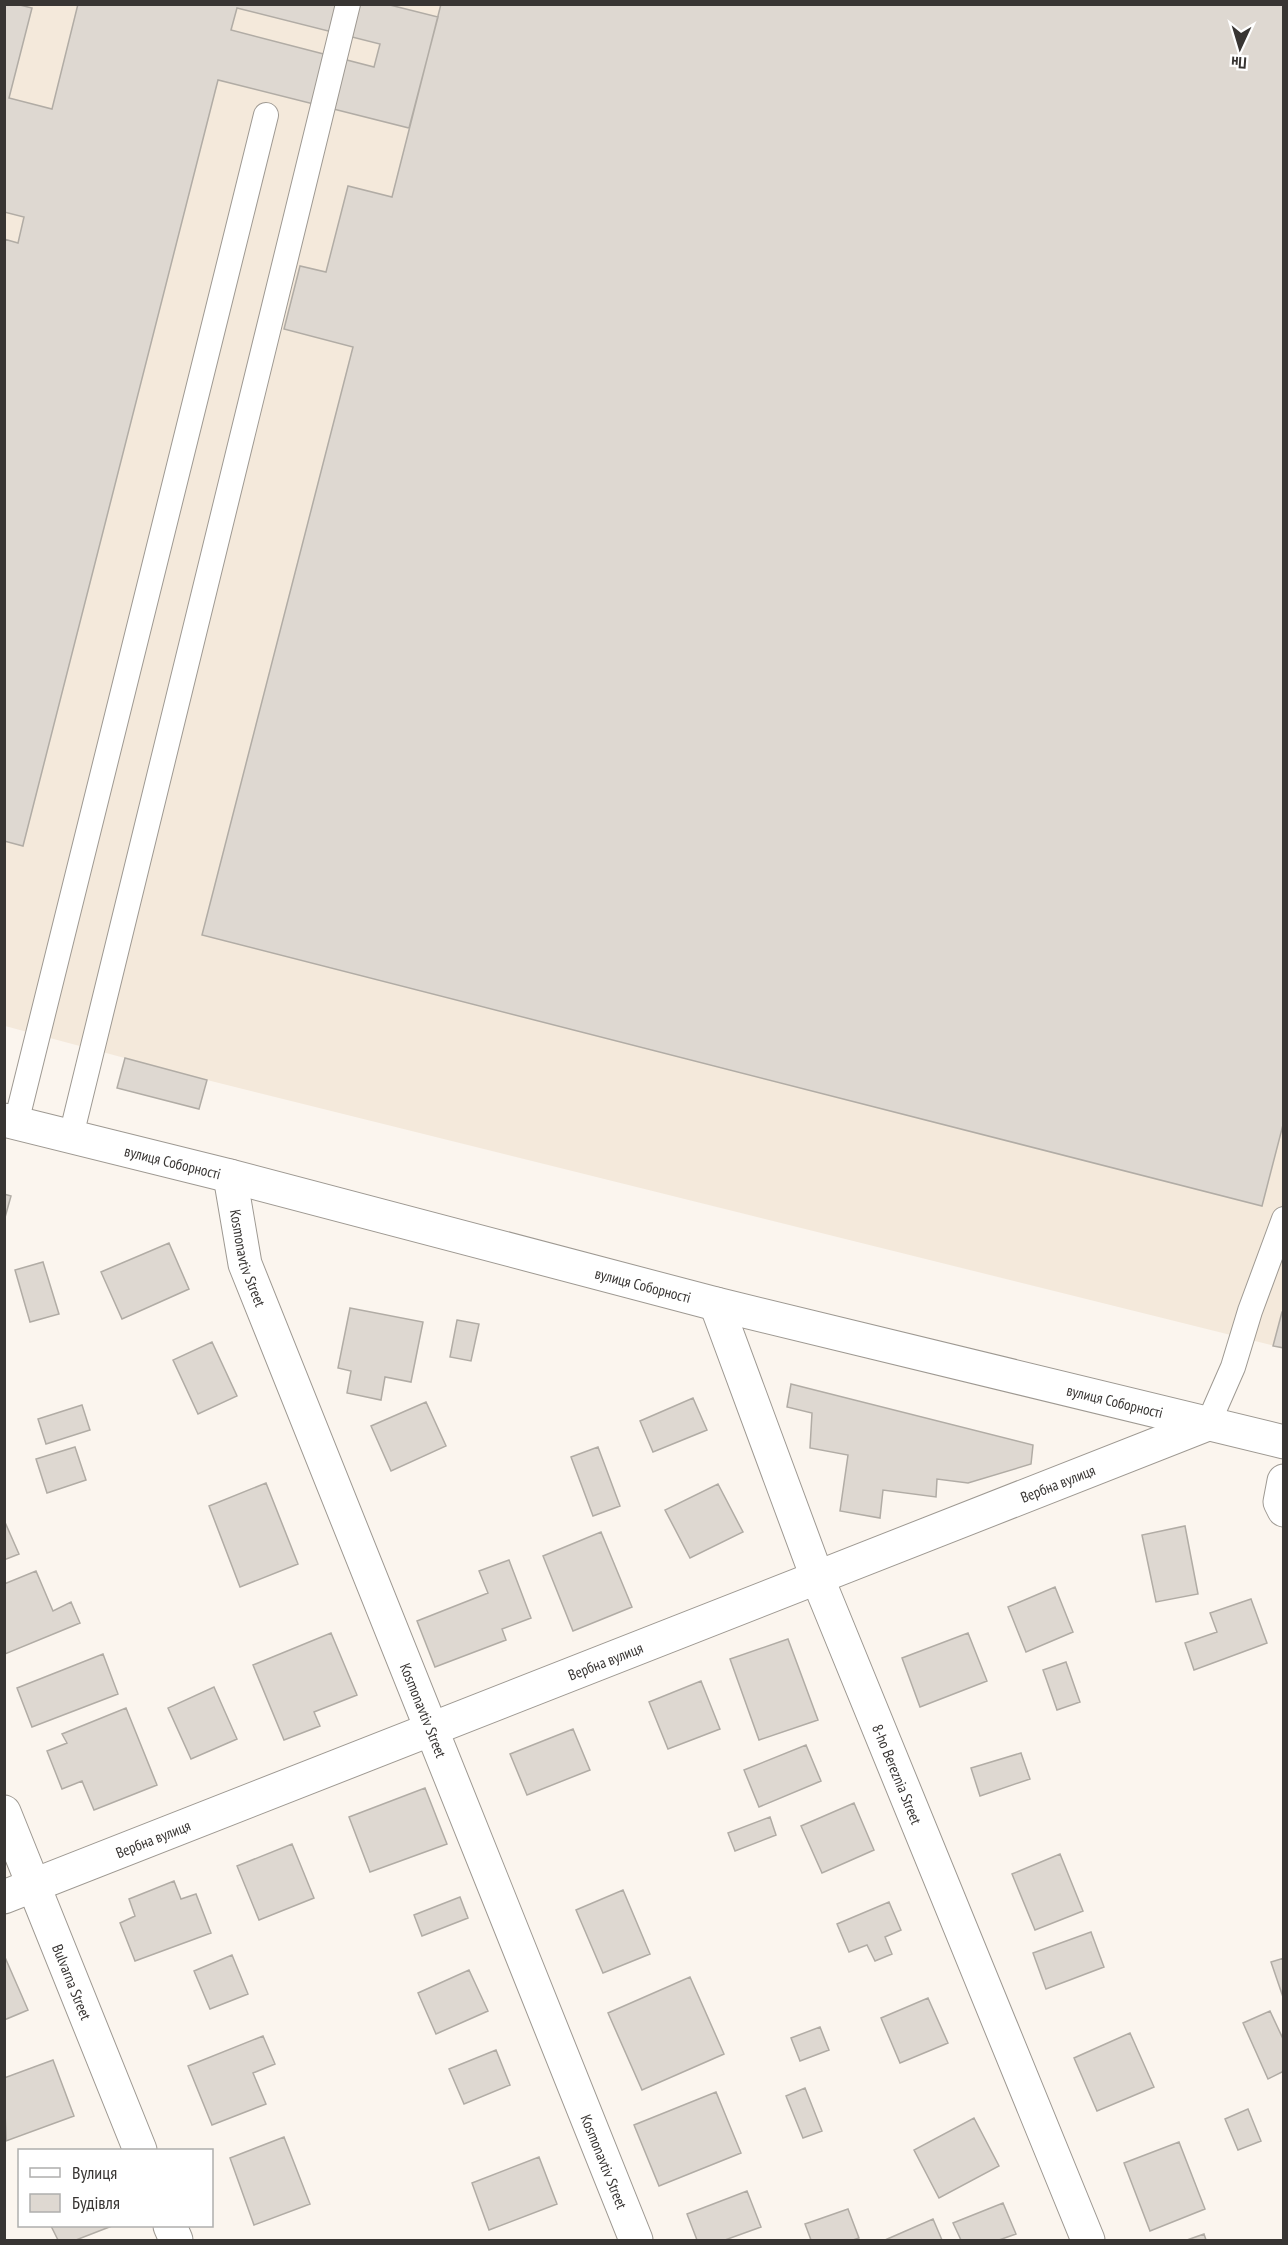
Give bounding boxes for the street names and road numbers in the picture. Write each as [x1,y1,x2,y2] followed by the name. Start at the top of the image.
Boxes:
[123,1141,223,1183] street label: вулиця Соборності
[226,1208,270,1309] street label: Kosmonavtiv Street
[593,1263,693,1307] street label: вулиця Соборності
[1065,1380,1165,1422] street label: вулиця Соборності
[1018,1460,1098,1506] street label: Вербна вулиця
[565,1637,646,1684] street label: Вербна вулиця
[396,1660,451,1760] street label: Kosmonavtiv Street
[869,1721,926,1827] street label: 8-ho Bereznia Street
[113,1815,193,1862] street label: Вербна вулиця
[49,1941,96,2022] street label: Bulvarna Street
[577,2111,632,2211] street label: Kosmonavtiv Street

